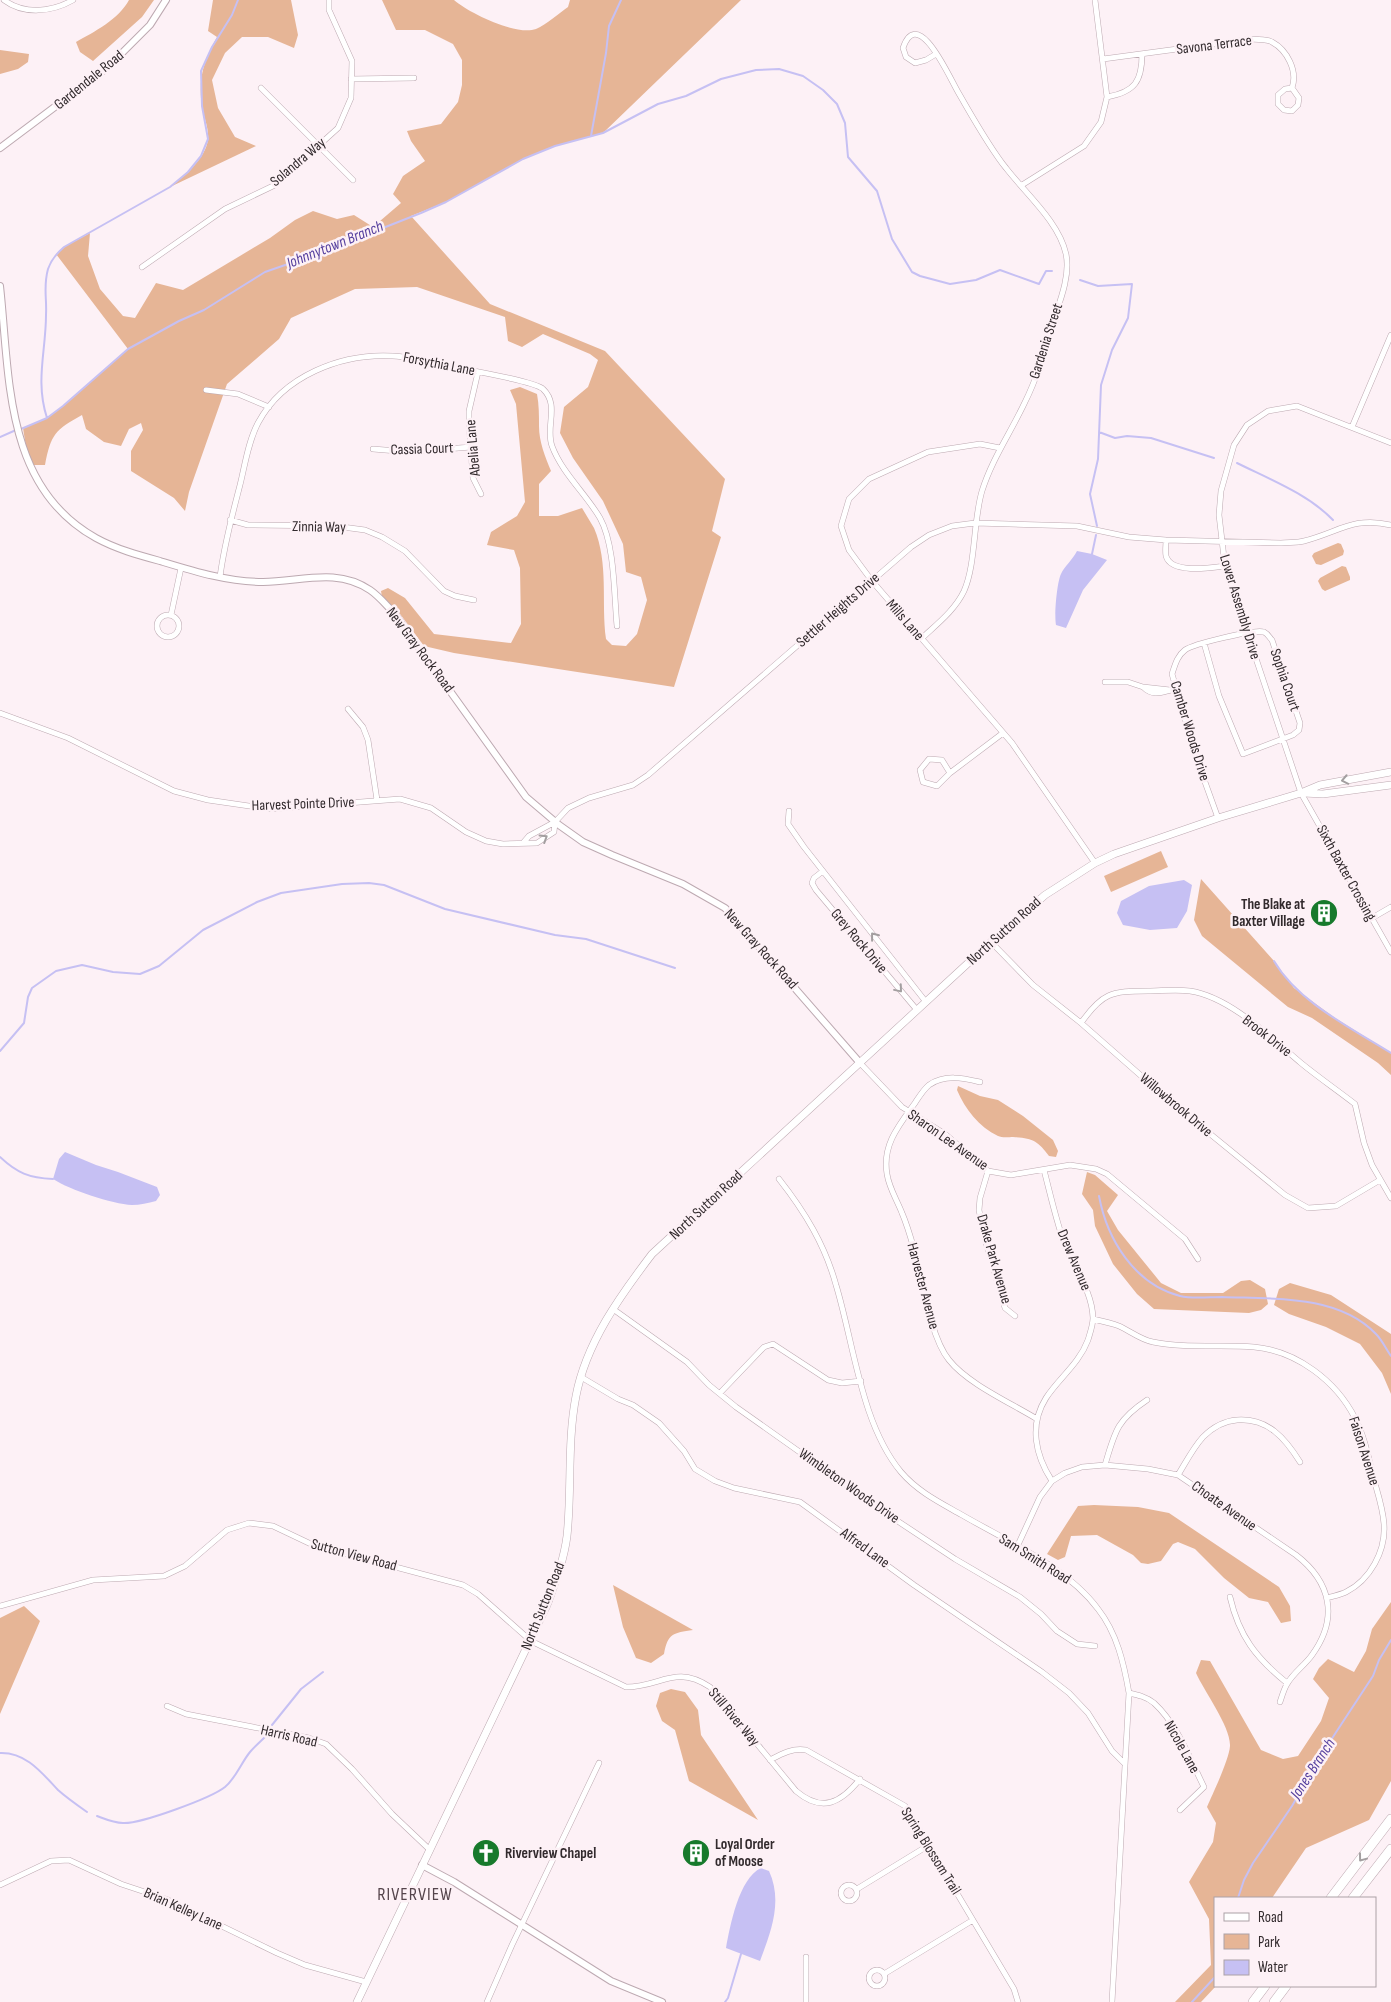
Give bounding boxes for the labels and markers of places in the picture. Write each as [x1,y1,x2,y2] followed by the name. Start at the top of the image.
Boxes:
[1232,895,1305,931] place label: The Blake at Baxter Village
[1309,898,1339,928] building icon: The Blake at Baxter Village
[715,1835,775,1871] place label: Loyal Order of Moose
[471,1838,501,1868] church icon: Riverview Chapel
[681,1838,711,1868] building icon: Loyal Order of Moose
[505,1844,596,1863] place label: Riverview Chapel

